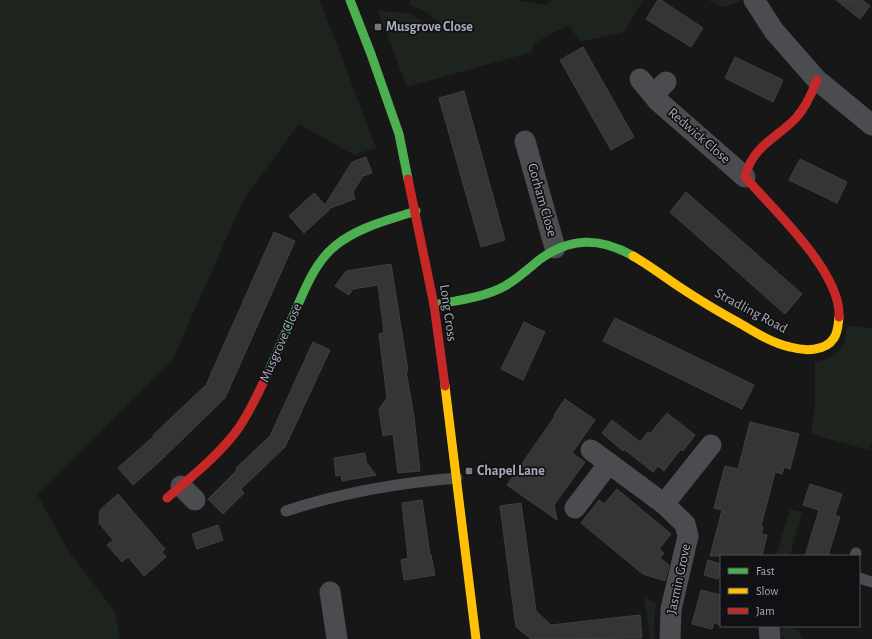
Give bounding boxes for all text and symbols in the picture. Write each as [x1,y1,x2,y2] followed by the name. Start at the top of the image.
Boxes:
[386,20,473,34] place label: Musgrove Close
[373,22,383,32] marker: Musgrove Close
[665,105,733,167] street label: Redwick Close
[525,162,559,238] street label: Gorham Close
[437,284,459,342] street label: Long Cross
[712,286,790,336] street label: Stradling Road
[257,301,305,385] street label: Musgrove Close
[477,464,545,478] place label: Chapel Lane
[464,466,474,476] marker: Chapel Lane
[665,543,693,615] street label: Jasmin Grove
[720,555,860,627] legend
[756,565,775,577] text: Fast
[756,585,778,597] text: Slow
[756,605,775,617] text: Jam

